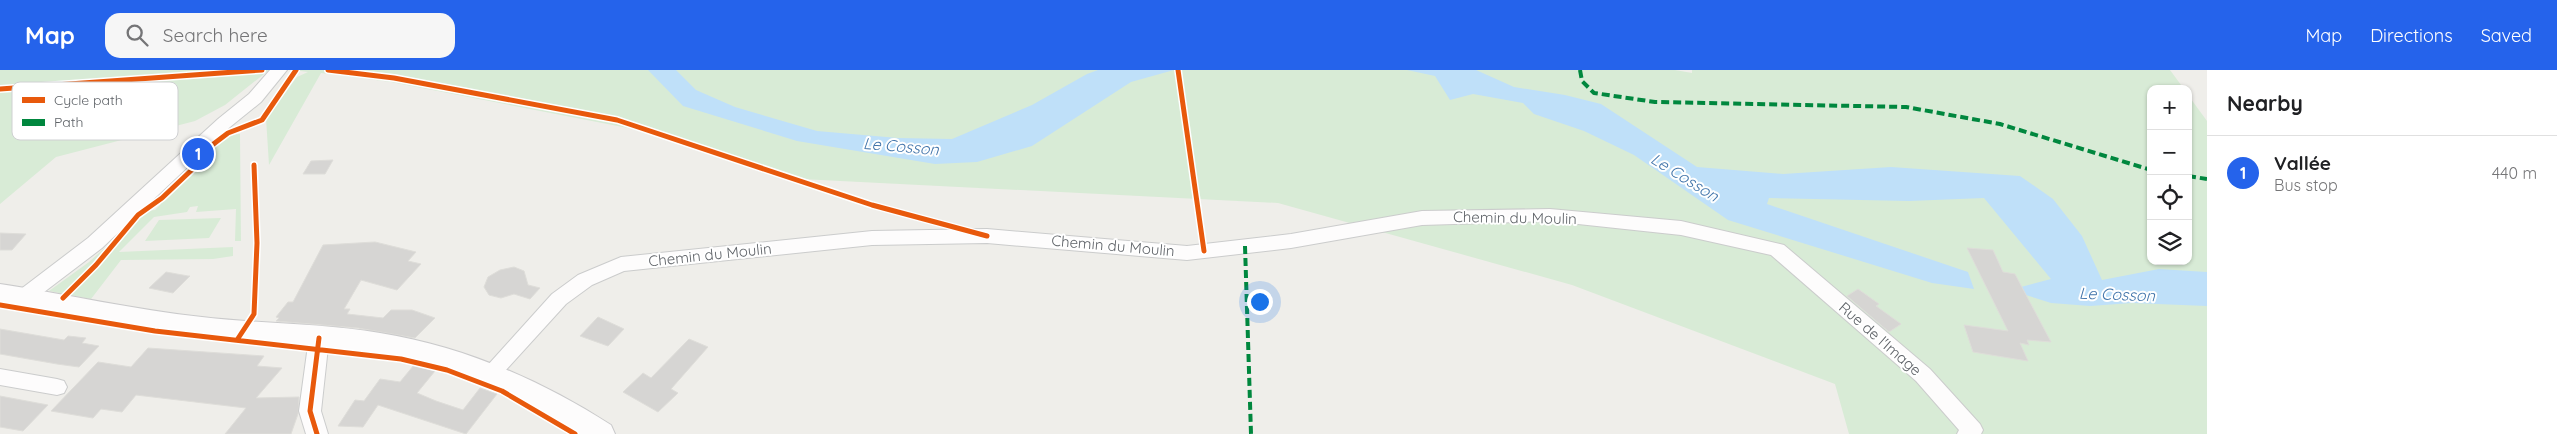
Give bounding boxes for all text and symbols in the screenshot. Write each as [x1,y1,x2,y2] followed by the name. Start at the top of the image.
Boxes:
[105,13,455,58] search box
[25,20,75,50] text: Map
[123,21,151,49] icon: search
[163,23,268,47] text: Search here
[2305,24,2342,47] text: Map
[2370,24,2453,47] text: Directions
[2481,24,2532,47] text: Saved
[12,82,178,140] legend
[2147,85,2192,265] map controls
[2147,85,2192,130] button: +
[2227,90,2303,116] text: Nearby
[54,91,123,109] text: Cycle path
[54,113,83,131] text: Path
[2147,130,2192,175] button: −
[862,133,940,159] water label: Le Cosson
[182,135,214,173] pin: 1
[1647,148,1723,206] water label: Le Cosson
[2274,151,2331,175] text: Vallée
[2240,163,2246,183] text: 1
[2492,163,2537,183] text: 440 m
[2147,175,2192,220] button: locate
[2274,175,2338,195] text: Bus stop
[1453,207,1577,228] street label: Chemin du Moulin
[2147,220,2192,265] button: layers
[1051,231,1176,260] street label: Chemin du Moulin
[647,239,772,270] street label: Chemin du Moulin
[2079,283,2156,305] water label: Le Cosson
[1247,289,1273,315] your location
[1835,298,1925,380] street label: Rue de l'Image

